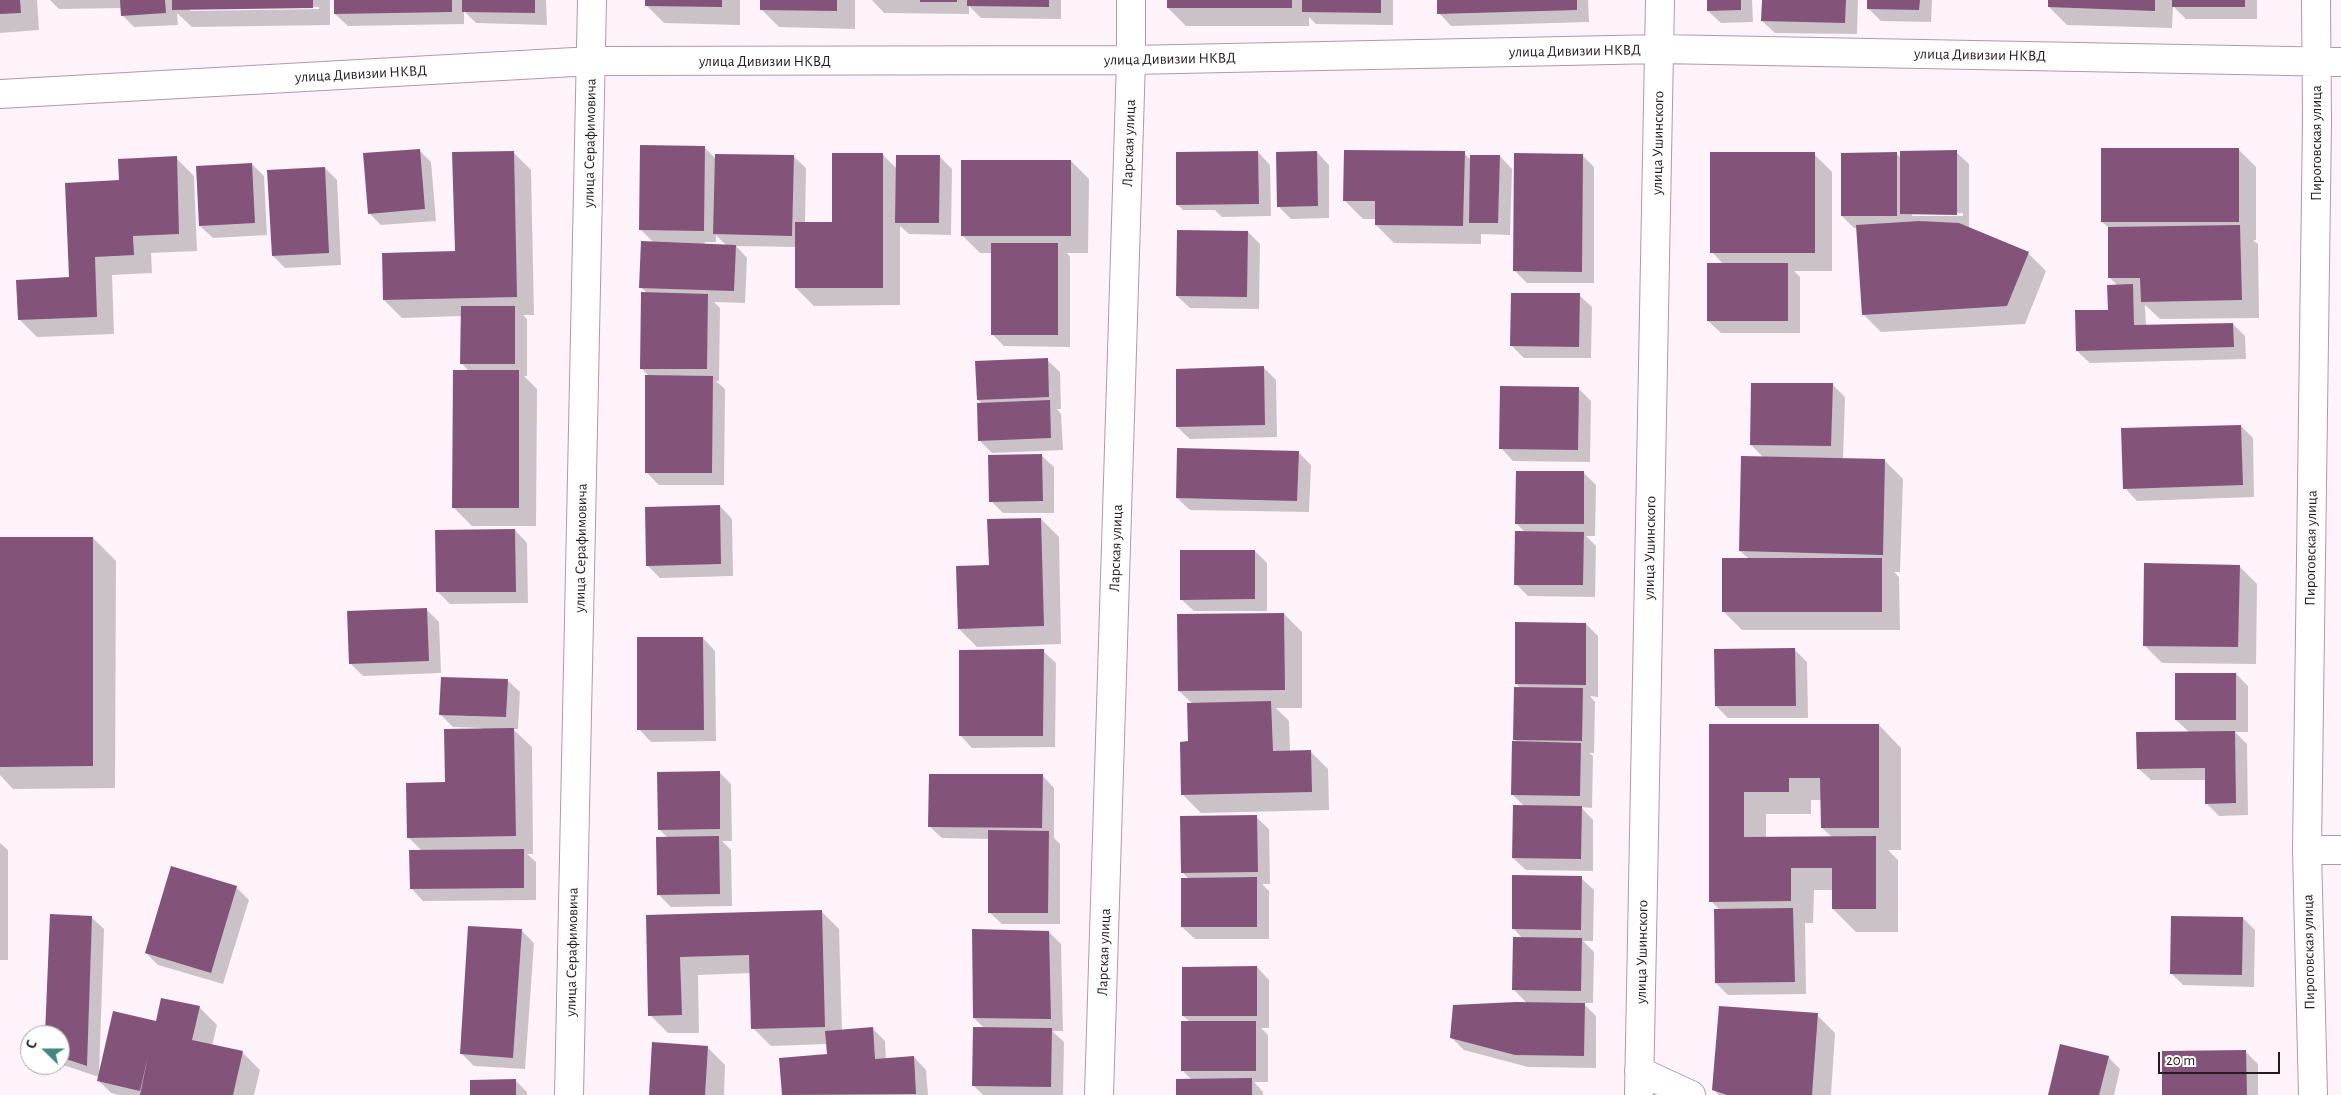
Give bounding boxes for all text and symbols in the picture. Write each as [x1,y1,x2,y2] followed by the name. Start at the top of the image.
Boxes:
[1509,41,1641,61] street label: улица Дивизии НКВД
[1914,45,2046,65] street label: улица Дивизии НКВД
[1104,49,1236,69] street label: улица Дивизии НКВД
[699,52,831,70] street label: улица Дивизии НКВД
[295,62,427,86] street label: улица Дивизии НКВД
[580,78,600,208] street label: улица Серафимовича
[2307,85,2325,201] street label: Пироговская улица
[1648,91,1668,195] street label: улица Ушинского
[1118,99,1140,187] street label: Ларская улица
[571,483,591,613] street label: улица Серафимовича
[2301,490,2321,606] street label: Пироговская улица
[1640,496,1660,600] street label: улица Ушинского
[1105,504,1127,592] street label: Ларская улица
[562,887,582,1017] street label: улица Серафимовича
[2299,894,2319,1010] street label: Пироговская улица
[1632,900,1652,1004] street label: улица Ушинского
[1093,908,1115,996] street label: Ларская улица
[20,1025,70,1075] north arrow
[24,1039,40,1051] text: С
[2161,1042,2284,1074] scale bar
[2166,1053,2195,1068] text: 20 m

